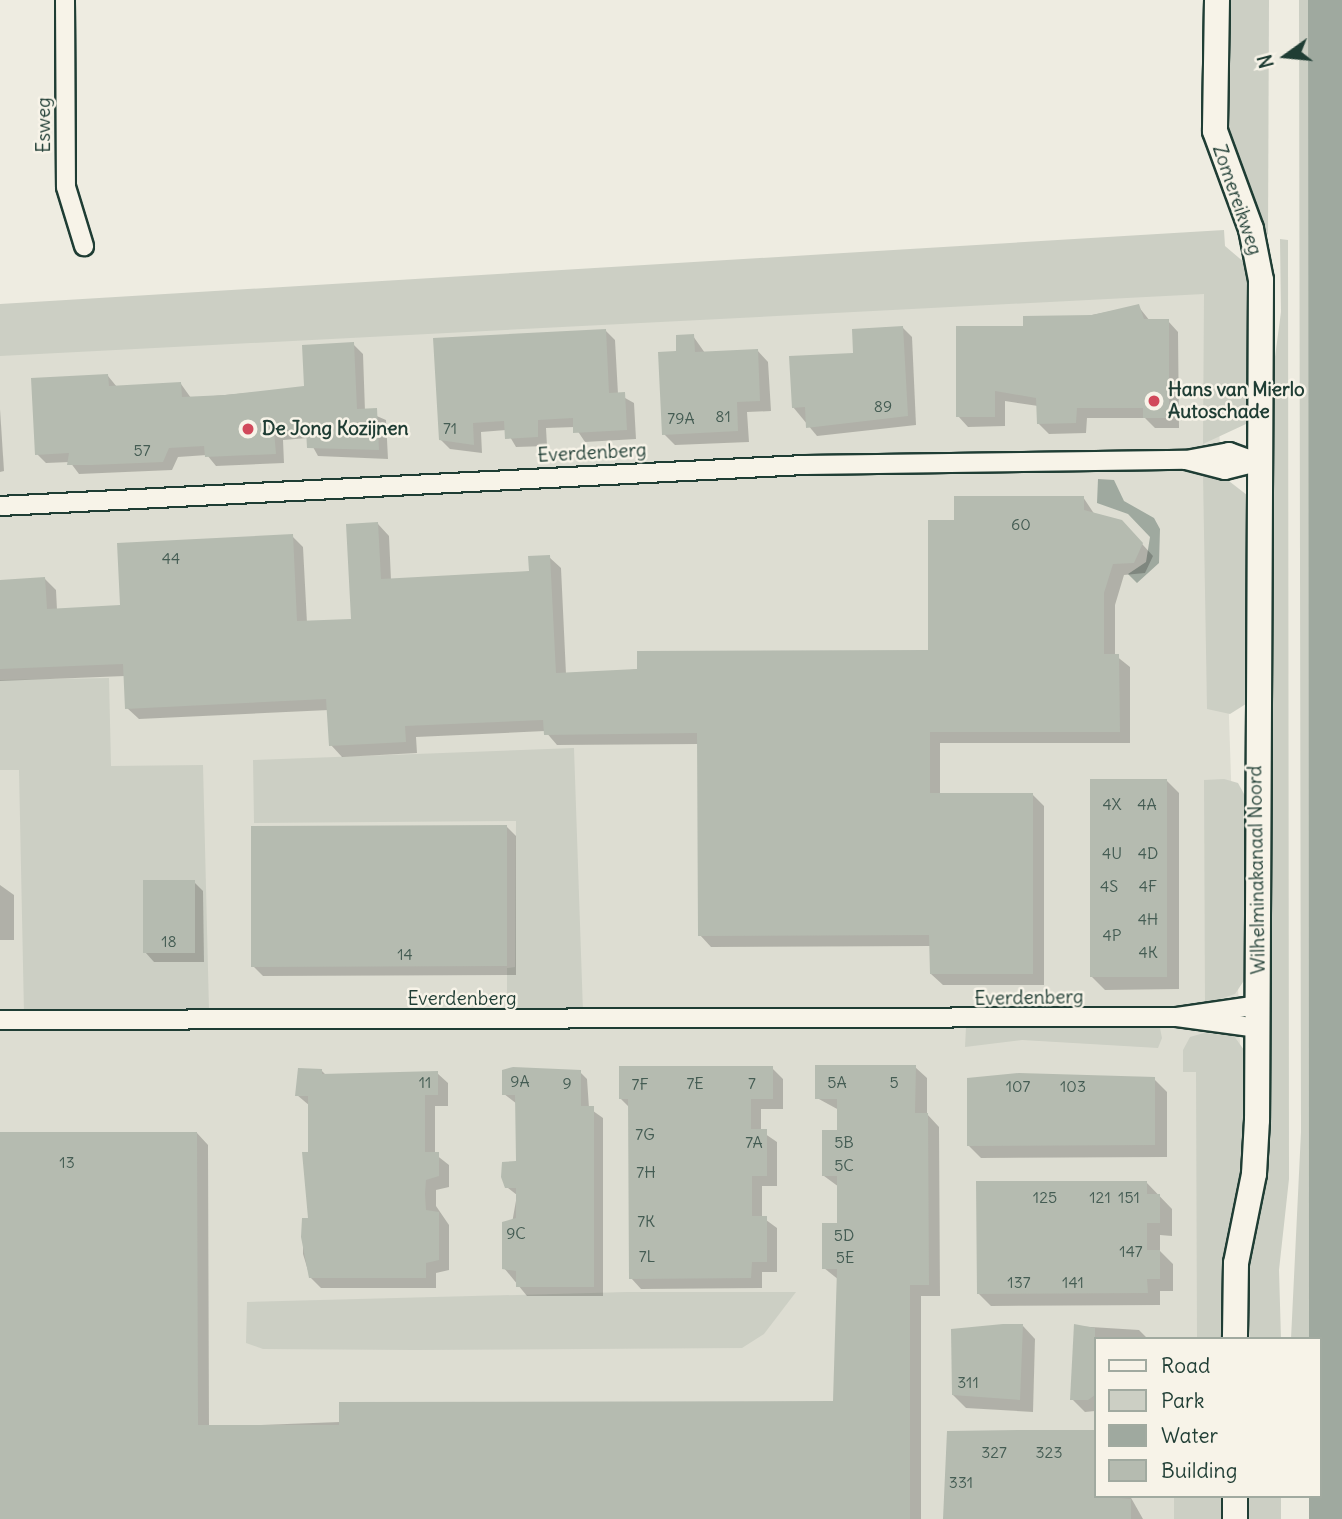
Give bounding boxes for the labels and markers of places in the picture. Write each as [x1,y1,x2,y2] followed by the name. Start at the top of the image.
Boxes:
[1168,379,1305,423] place label: Hans van Mierlo Autoschade
[1146,393,1162,409] marker: Hans van Mierlo Autoschade
[262,418,409,440] place label: De Jong Kozijnen
[240,421,256,437] marker: De Jong Kozijnen

